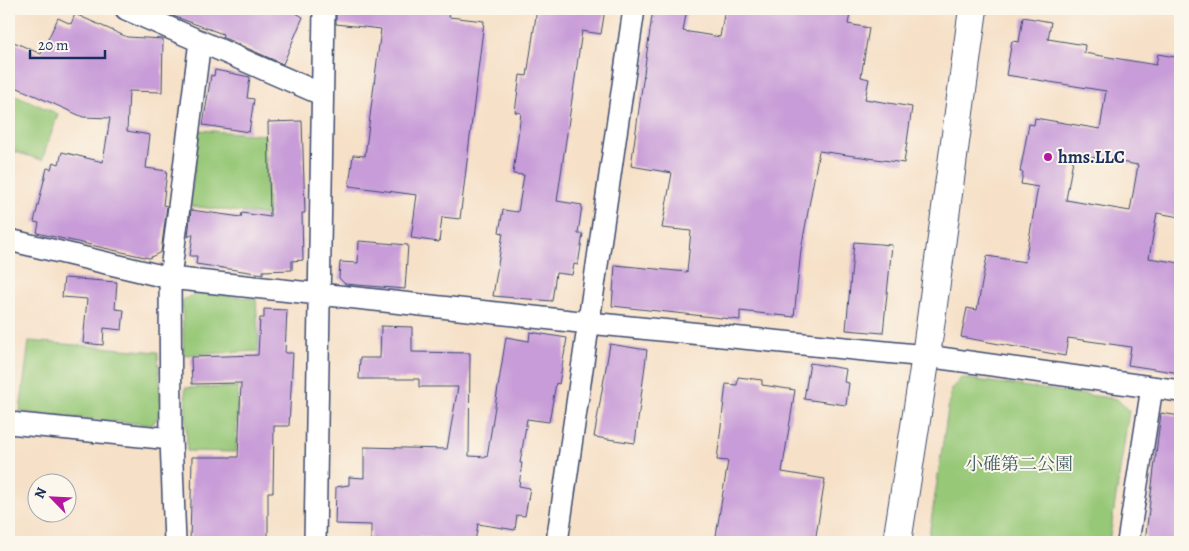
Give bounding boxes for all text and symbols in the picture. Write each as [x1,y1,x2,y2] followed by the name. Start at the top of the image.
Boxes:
[30,28,105,60] scale bar
[38,35,69,55] text: 20 m
[1058,145,1125,169] place label: hms.LLC
[1042,151,1054,163] marker: hms.LLC
[965,452,1073,476] park label: 小碓第二公園
[28,474,78,524] north arrow
[30,484,51,501] text: N

